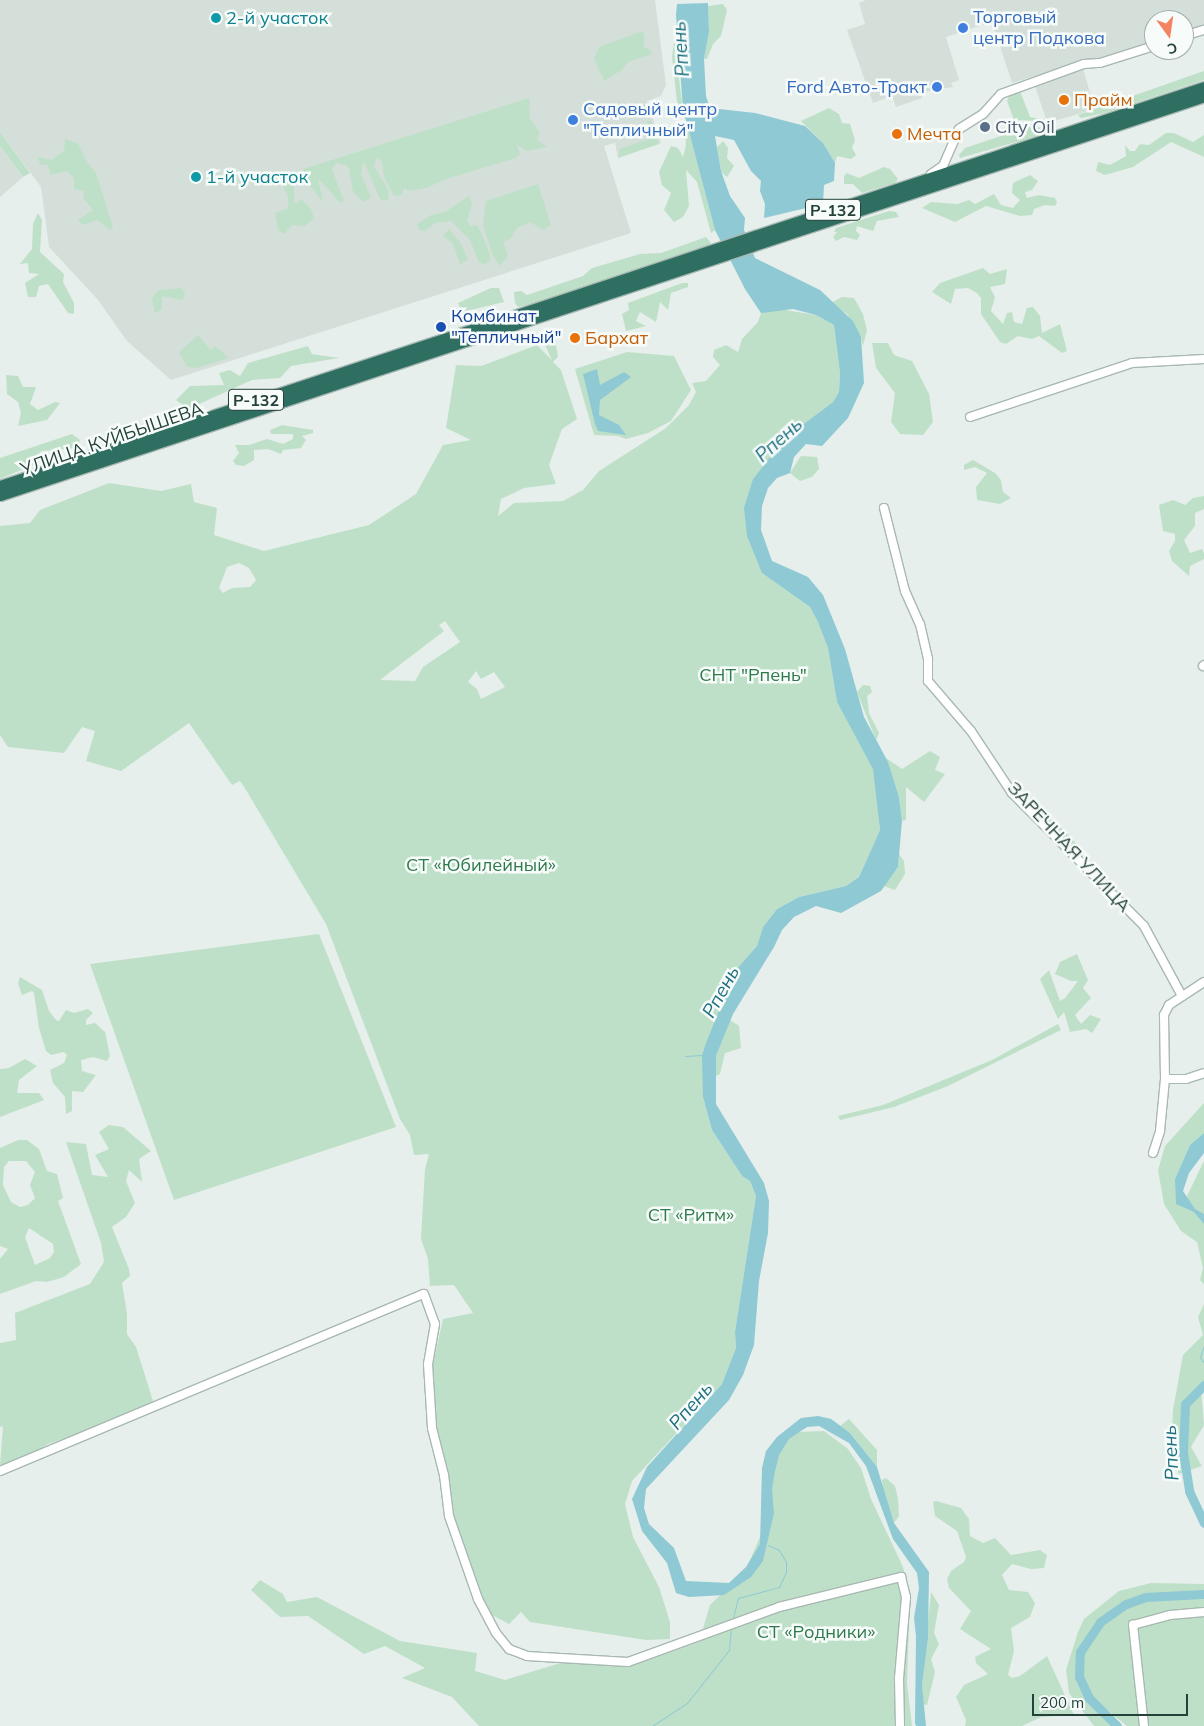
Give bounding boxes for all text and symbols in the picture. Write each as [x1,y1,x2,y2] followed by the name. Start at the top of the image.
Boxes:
[226,7,328,29] place label: 2-й участок
[973,7,1105,50] place label: Торговый центр Подкова
[1144,10,1194,60] north arrow
[210,12,222,24] marker: 2-й участок
[668,20,694,78] water label: Рпень
[957,22,969,34] marker: Торговый центр Подкова
[1166,39,1179,58] text: С
[786,76,927,98] place label: Ford Авто-Тракт
[931,81,943,93] marker: Ford Авто-Тракт
[1074,89,1133,111] place label: Прайм
[1058,94,1070,106] marker: Прайм
[583,99,717,142] place label: Садовый центр "Тепличный"
[567,114,579,126] marker: Садовый центр "Тепличный"
[995,116,1055,138] place label: City Oil
[979,121,991,133] marker: City Oil
[907,123,962,145] place label: Мечта
[891,128,903,140] marker: Мечта
[206,166,308,188] place label: 1-й участок
[190,171,202,183] marker: 1-й участок
[804,196,862,224] road number: Р-132
[451,306,562,348] place label: Комбинат "Тепличный"
[435,321,447,333] marker: Комбинат "Тепличный"
[585,327,648,349] place label: Бархат
[569,332,581,344] marker: Бархат
[227,386,285,414] road number: Р-132
[18,398,206,480] street label: УЛИЦА КУЙБЫШЕВА
[751,413,807,467] water label: Рпень
[699,664,807,686] park label: СНТ "Рпень"
[1003,777,1135,917] street label: ЗАРЕЧНАЯ УЛИЦА
[406,854,556,876] park label: СТ «Юбилейный»
[698,962,744,1022] water label: Рпень
[648,1204,734,1226] park label: СТ «Ритм»
[664,1377,718,1435] water label: Рпень
[1158,1425,1184,1481] water label: Рпень
[757,1621,875,1643] park label: СТ «Родники»
[1034,1684,1190,1716] scale bar
[1040,1693,1084,1712] text: 200 m

